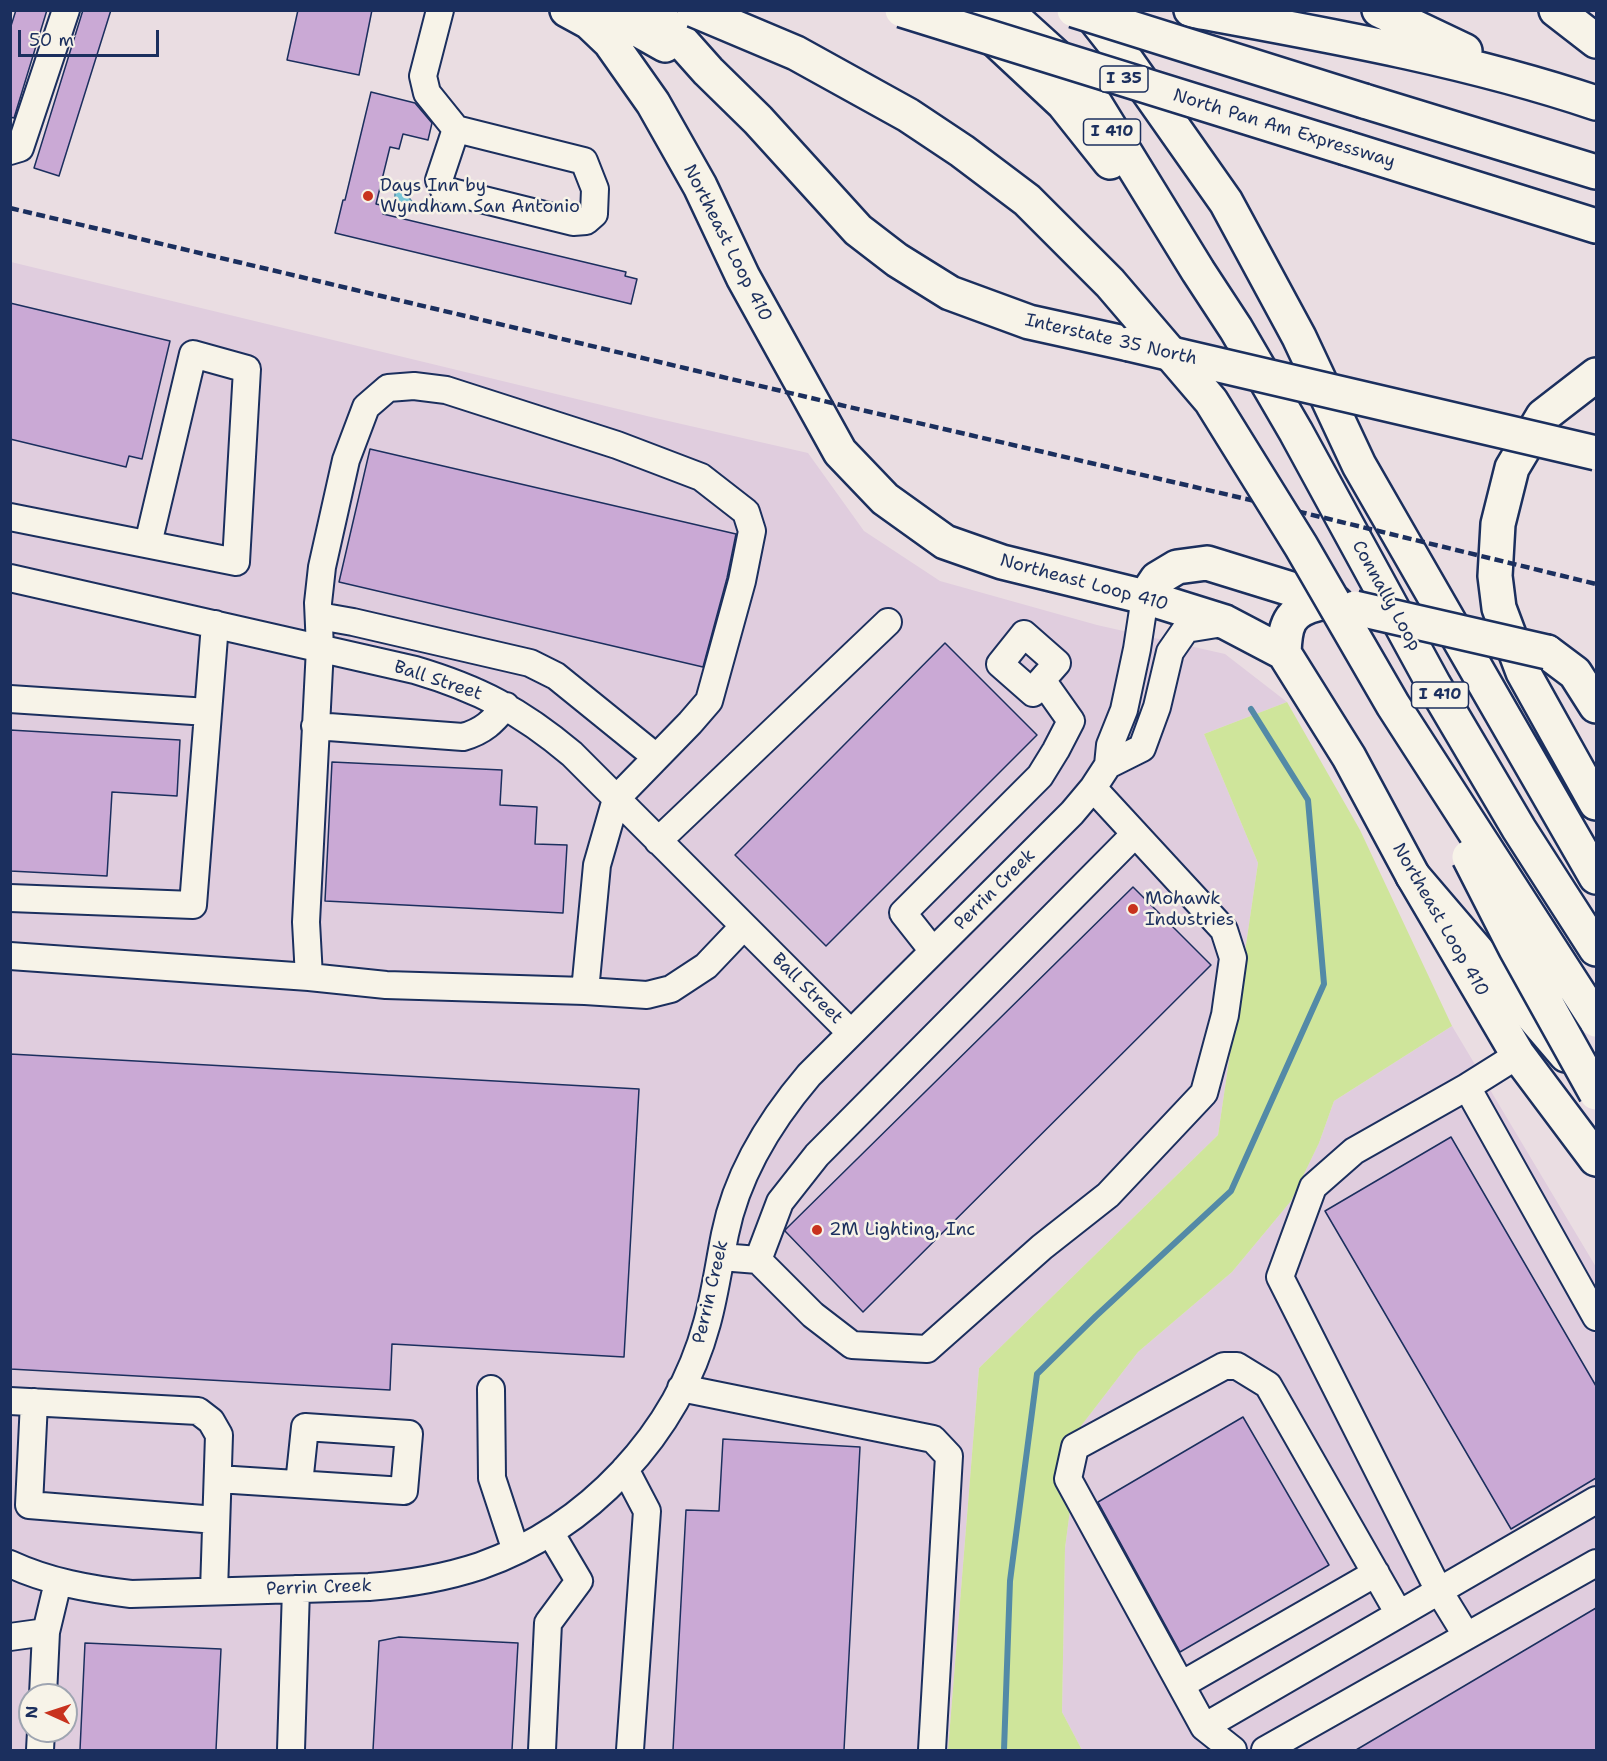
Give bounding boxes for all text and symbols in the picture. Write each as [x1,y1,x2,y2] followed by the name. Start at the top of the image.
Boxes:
[21,18,162,56] scale bar
[29,28,74,52] text: 50 m
[1100,66,1148,92] road number: I 35
[1170,85,1398,173] street label: North Pan Am Expressway
[1084,119,1140,145] road number: I 410
[678,161,776,325] street label: Northeast Loop 410
[380,175,580,218] place label: Days Inn by Wyndham San Antonio
[361,189,375,203] marker: Days Inn by Wyndham San Antonio
[1023,310,1199,370] street label: Interstate 35 North
[1347,537,1425,655] street label: Connally Loop
[997,550,1171,616] street label: Northeast Loop 410
[391,657,485,705] street label: Ball Street
[1412,682,1468,708] road number: I 410
[1387,840,1493,1000] street label: Northeast Loop 410
[950,845,1040,935] street label: Perrin Creek
[1145,888,1235,930] place label: Mohawk Industries
[1126,902,1140,916] marker: Mohawk Industries
[767,949,847,1029] street label: Ball Street
[829,1219,975,1241] place label: 2M Lighting, Inc
[810,1223,824,1237] marker: 2M Lighting, Inc
[689,1238,733,1346] street label: Perrin Creek
[266,1575,372,1601] street label: Perrin Creek
[18,1683,78,1743] north arrow
[21,1705,42,1719] text: N

